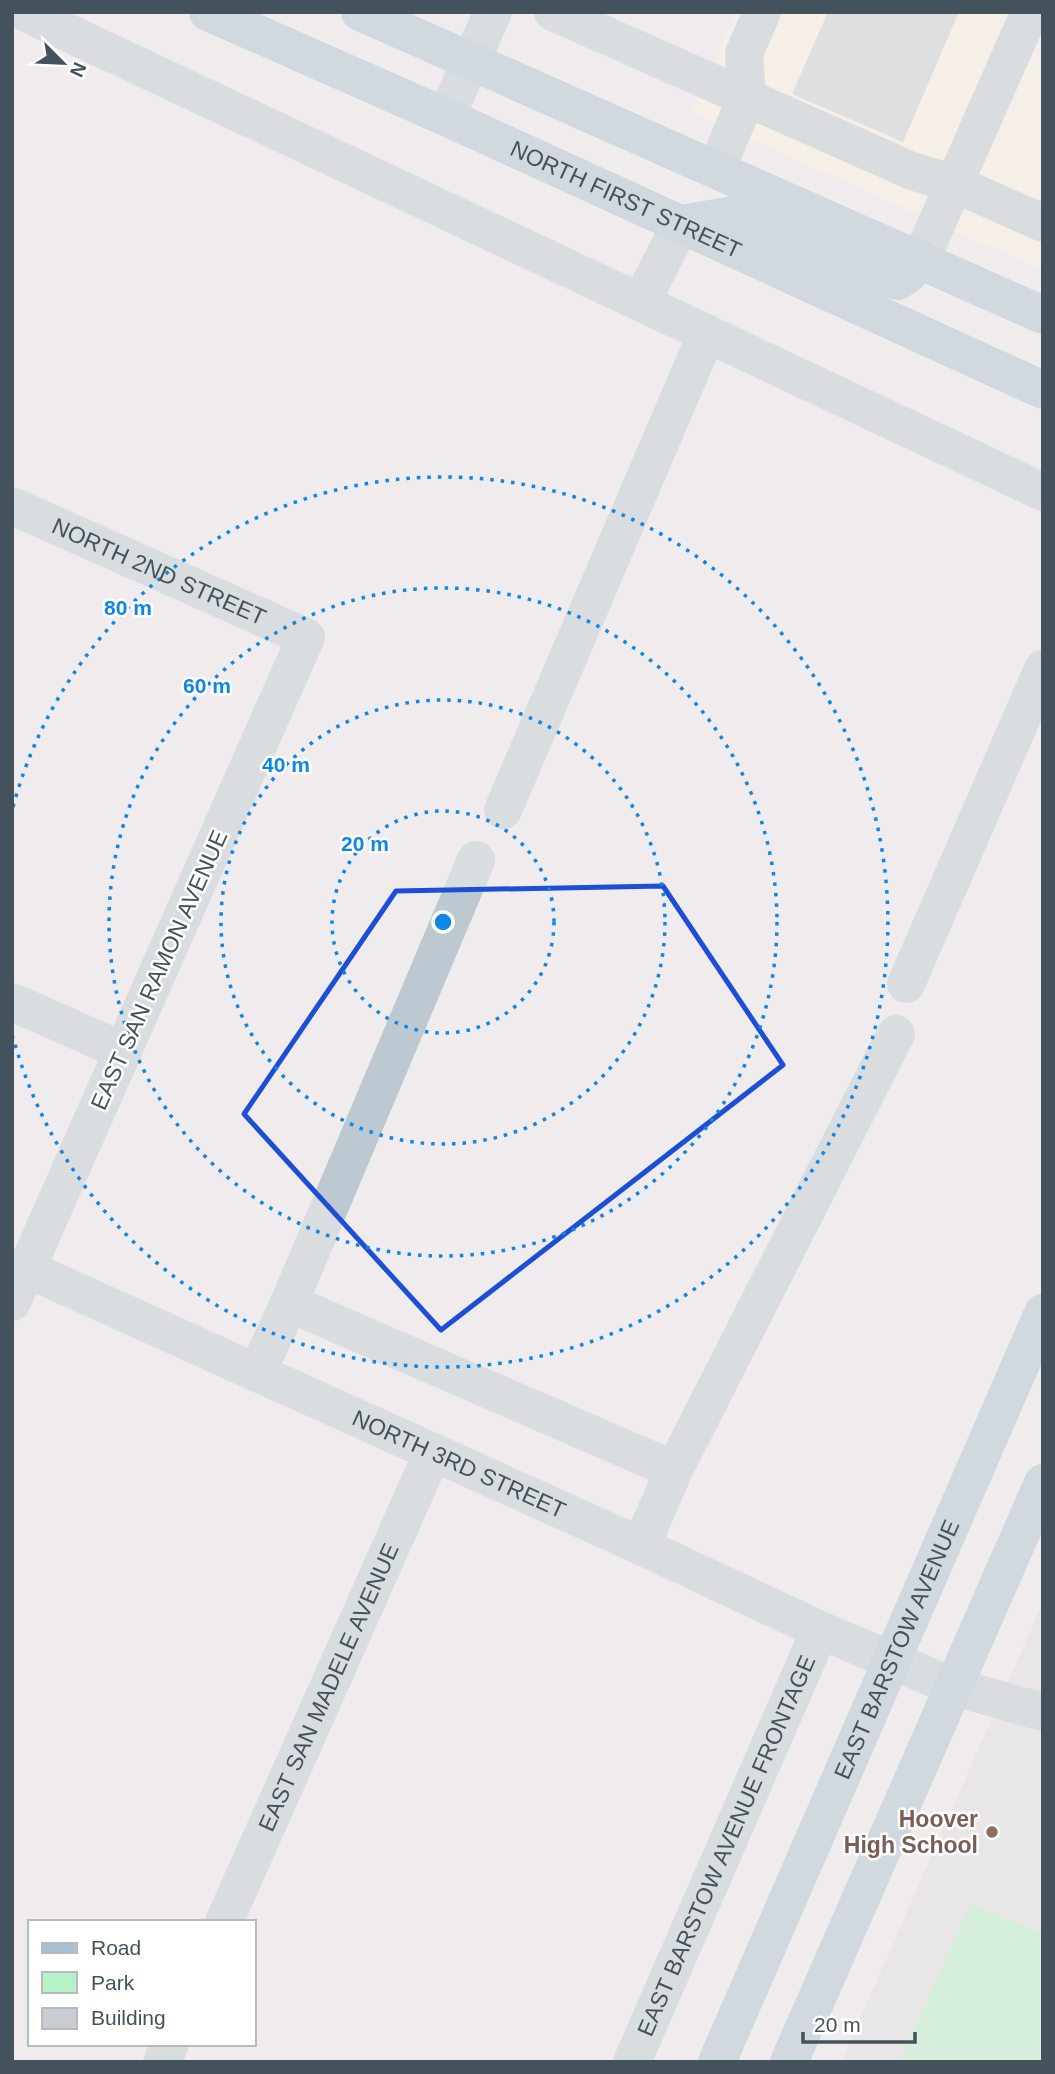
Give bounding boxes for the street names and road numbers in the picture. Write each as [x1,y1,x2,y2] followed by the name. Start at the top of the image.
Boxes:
[506,135,745,263] street label: NORTH FIRST STREET
[48,513,270,630] street label: NORTH 2ND STREET
[85,826,233,1114] street label: EAST SAN RAMON AVENUE
[348,1405,570,1523] street label: NORTH 3RD STREET
[829,1516,964,1783] street label: EAST BARSTOW AVENUE
[253,1539,404,1835] street label: EAST SAN MADELE AVENUE
[632,1651,820,2040] street label: EAST BARSTOW AVENUE FRONTAGE

